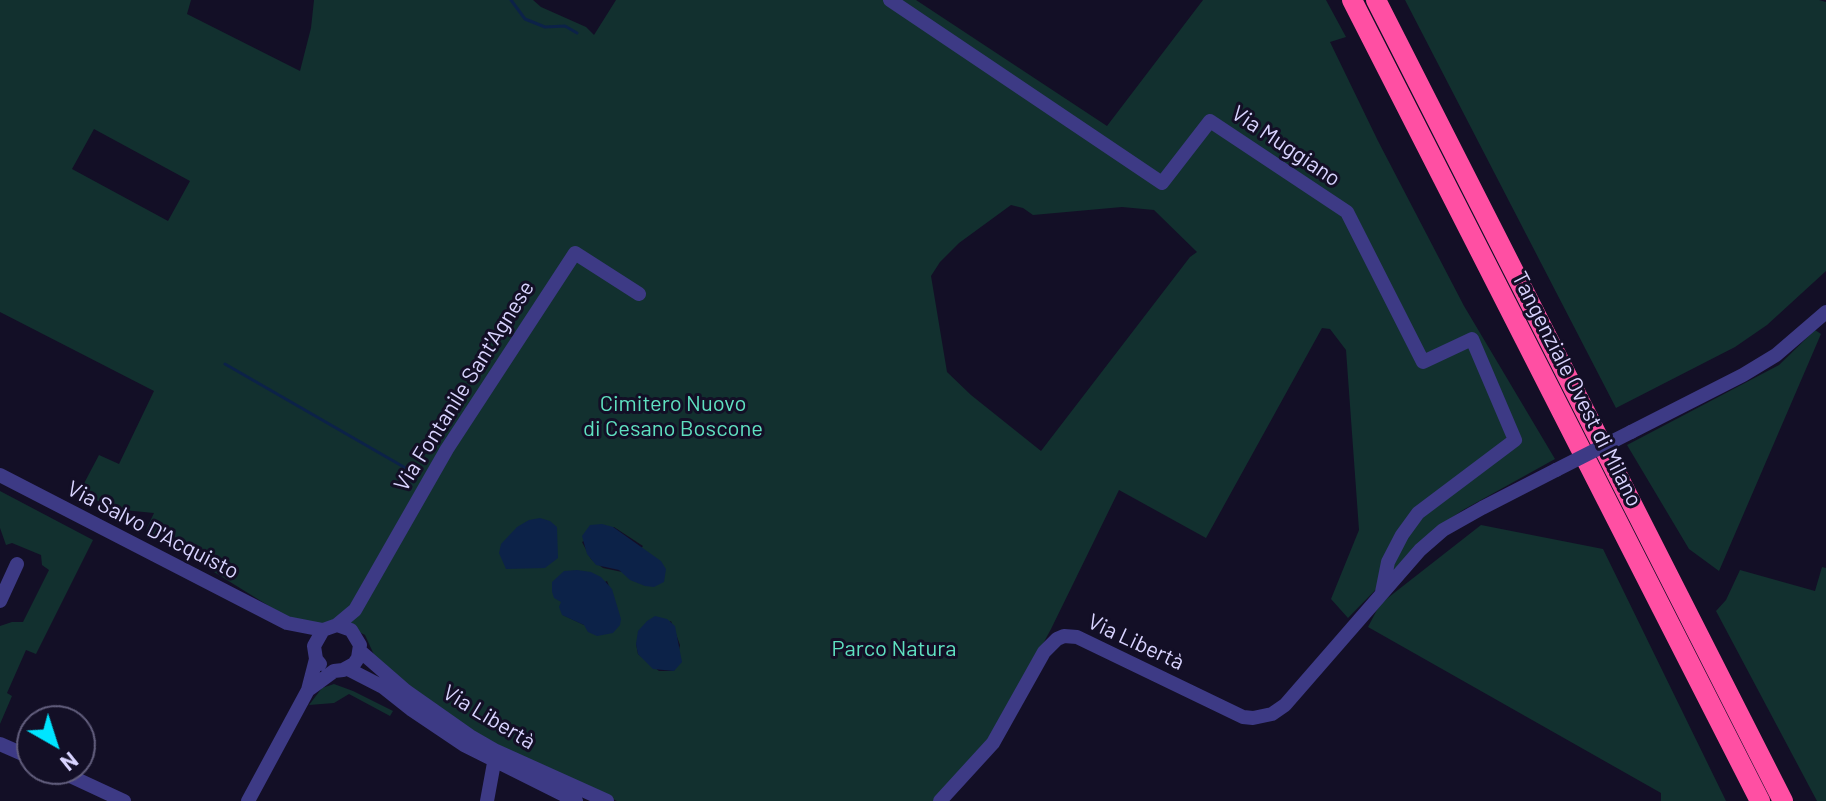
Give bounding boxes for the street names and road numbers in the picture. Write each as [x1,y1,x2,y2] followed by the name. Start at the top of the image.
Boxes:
[1226,100,1346,192] street label: Via Muggiano
[1506,267,1648,511] street label: Tangenziale Ovest di Milano
[388,276,540,496] street label: Via Fontanile Sant'Agnese
[63,475,243,585] street label: Via Salvo D'Acquisto
[1084,608,1188,676] street label: Via Libertà
[438,679,540,755] street label: Via Libertà

